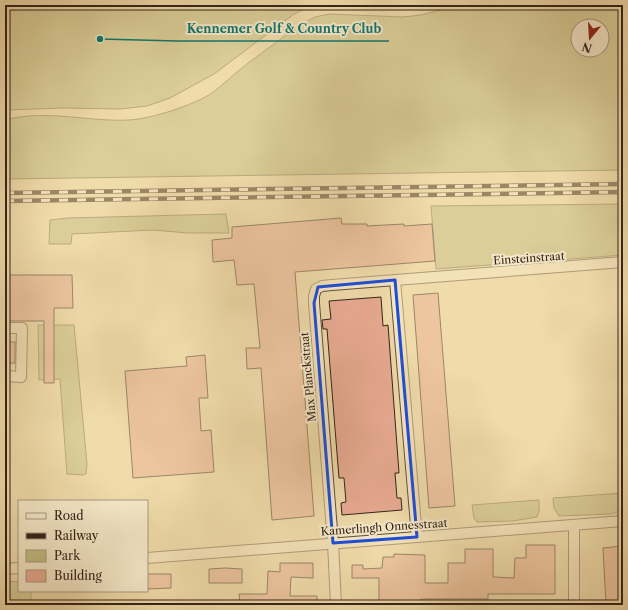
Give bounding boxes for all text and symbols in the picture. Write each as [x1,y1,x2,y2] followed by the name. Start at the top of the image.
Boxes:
[178,17,389,41] callout: Kennemer Golf & Country Club
[570,18,610,58] north arrow
[187,21,381,36] text: Kennemer Golf & Country Club
[580,39,594,56] text: N
[493,249,565,267] street label: Einsteinstraat
[297,331,319,422] street label: Max Planckstraat
[18,500,148,592] legend
[54,508,84,523] text: Road
[320,516,448,538] street label: Kamerlingh Onnesstraat
[54,528,99,543] text: Railway
[54,548,81,563] text: Park
[54,568,102,583] text: Building

